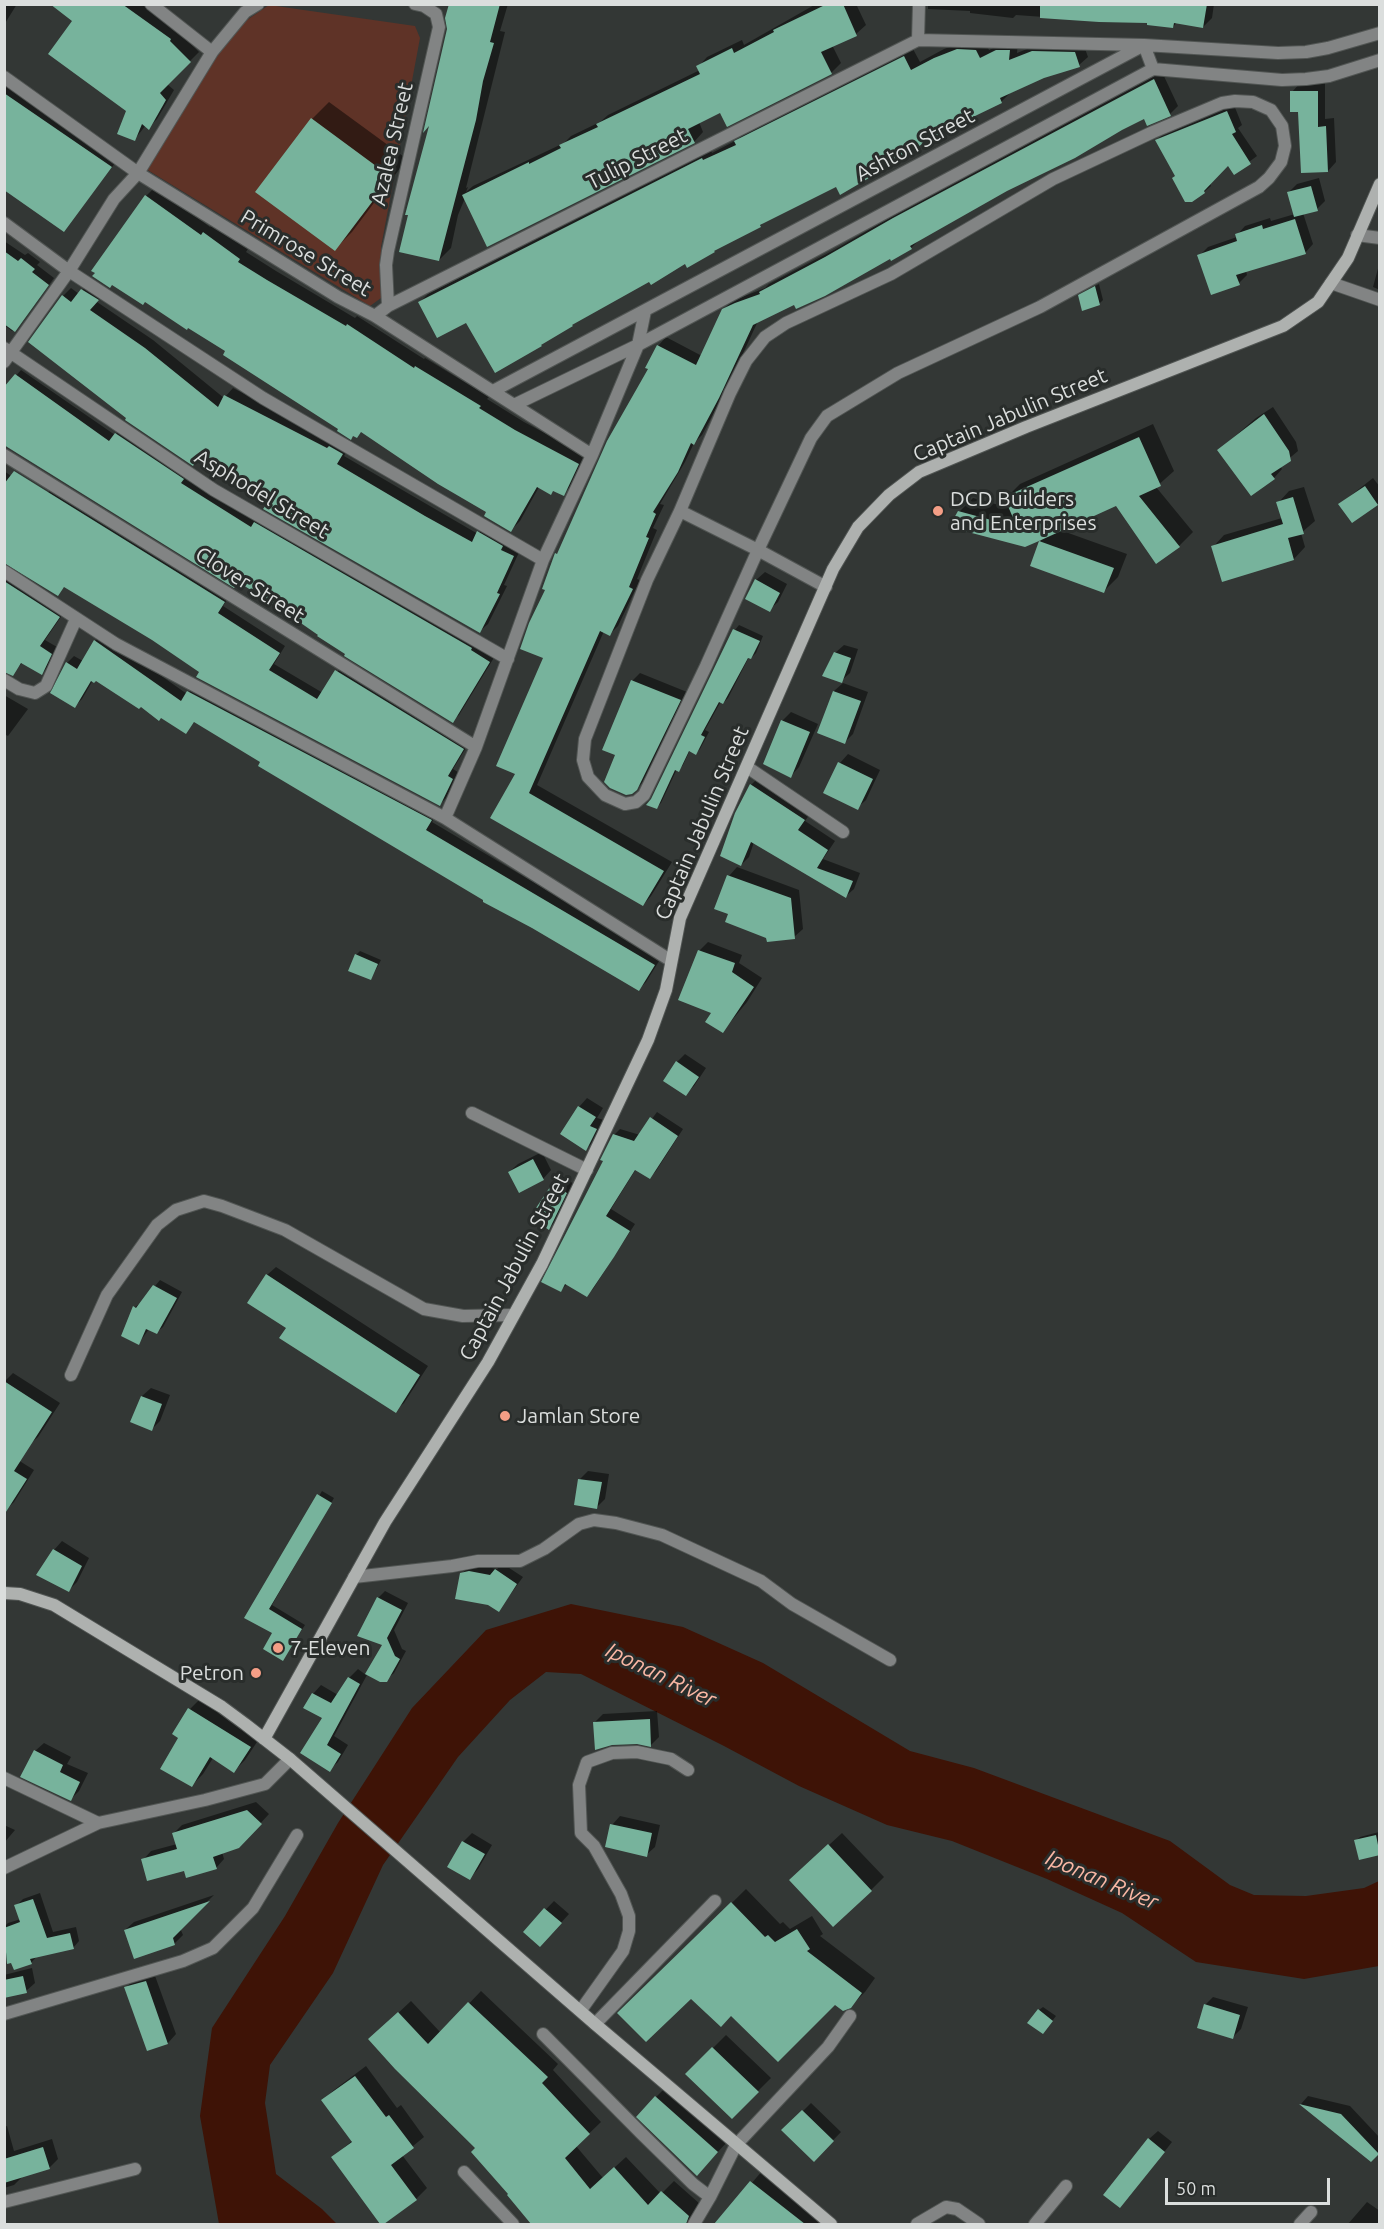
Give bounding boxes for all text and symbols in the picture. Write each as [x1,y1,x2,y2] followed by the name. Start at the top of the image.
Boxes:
[366,80,418,208] street label: Azalea Street
[851,103,979,187] street label: Ashton Street
[583,123,691,195] street label: Tulip Street
[236,204,376,302] street label: Primrose Street
[909,363,1111,467] street label: Captain Jabulin Street
[190,444,334,544] street label: Asphodel Street
[950,486,1097,536] place label: DCD Builders and Enterprises
[931,504,945,518] marker: DCD Builders and Enterprises
[191,542,309,628] street label: Clover Street
[650,722,754,924] street label: Captain Jabulin Street
[454,1169,574,1365] street label: Captain Jabulin Street
[517,1403,640,1429] place label: Jamlan Store
[498,1409,512,1423] marker: Jamlan Store
[290,1635,371,1661] place label: 7-Eleven
[601,1637,721,1713] water label: Iponan River
[271,1641,285,1655] marker: 7-Eleven
[180,1660,244,1686] place label: Petron
[249,1666,263,1680] marker: Petron
[1042,1844,1162,1916] water label: Iponan River
[1168,2166,1333,2204] scale bar
[1176,2178,1216,2198] text: 50 m

